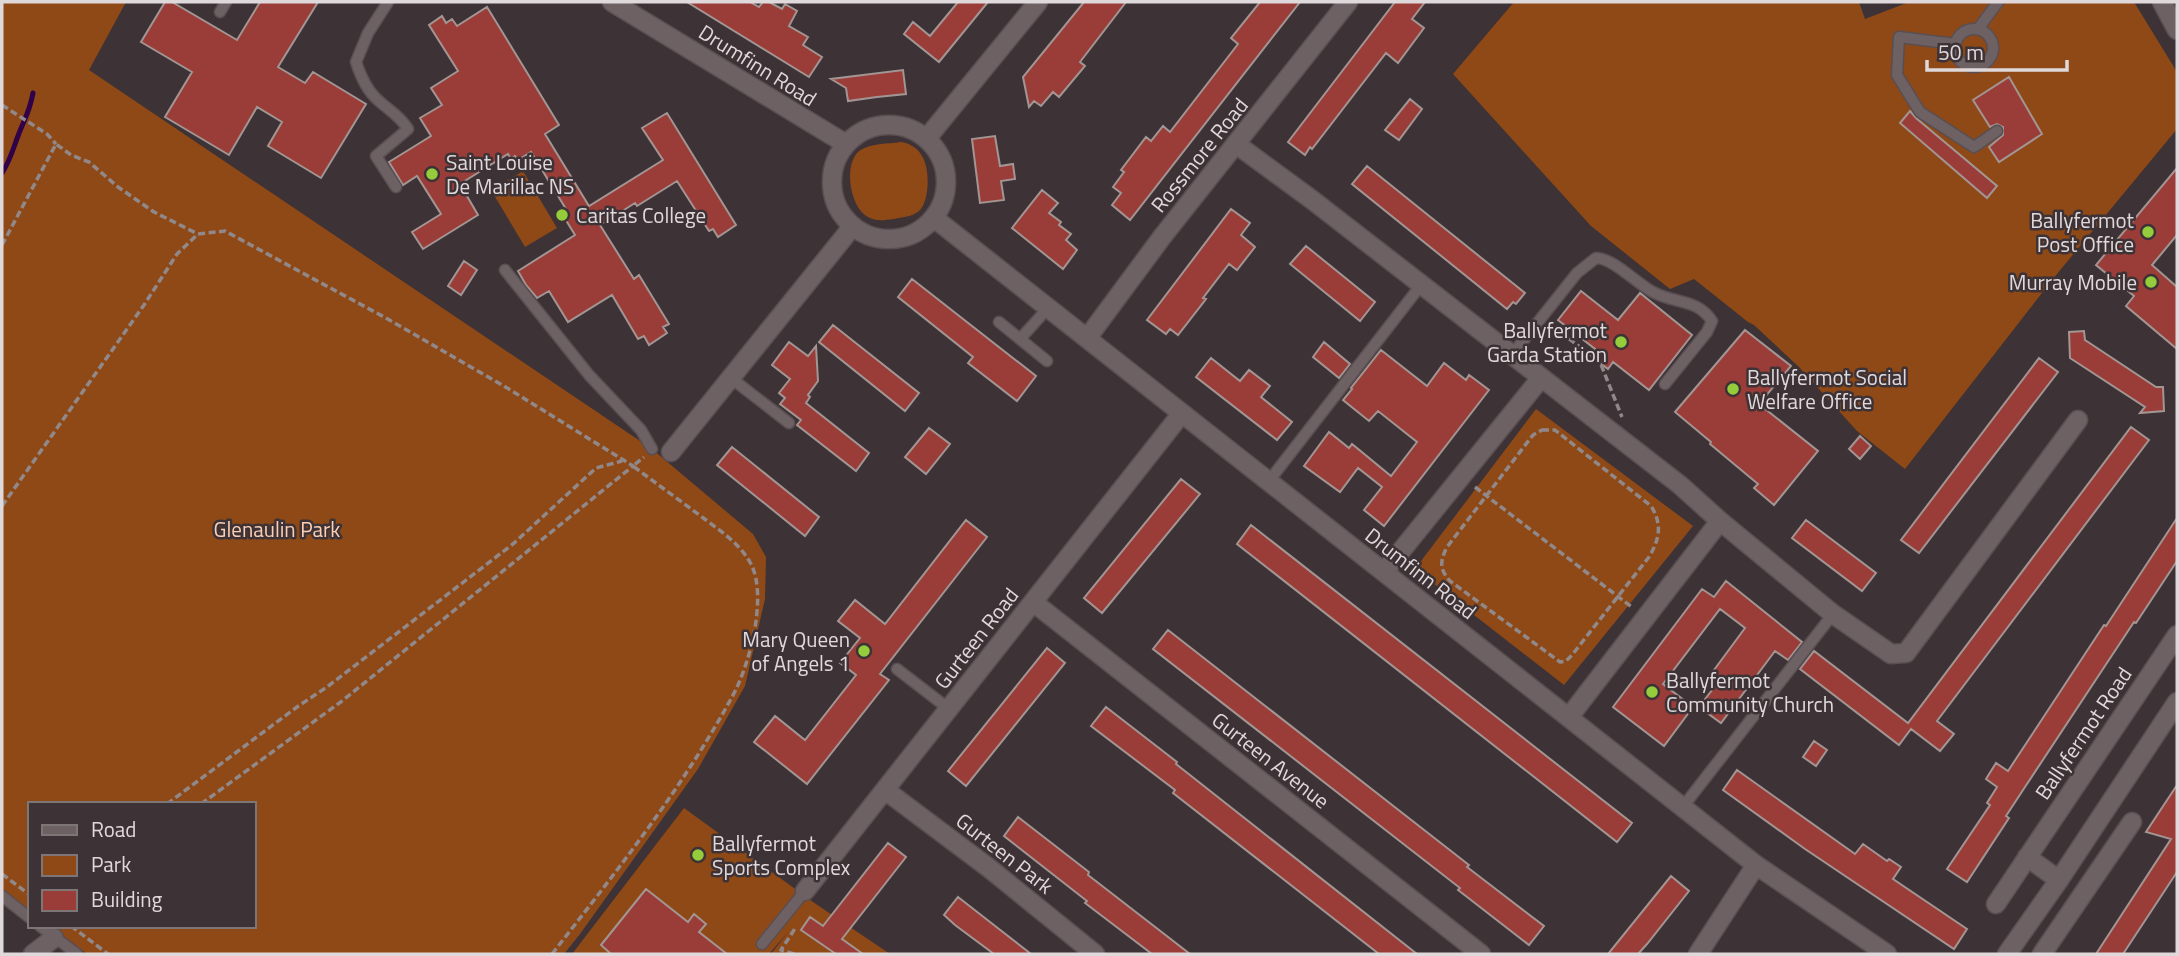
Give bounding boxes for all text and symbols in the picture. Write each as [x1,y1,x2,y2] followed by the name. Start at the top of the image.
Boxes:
[693,16,823,114] street label: Drumfinn Road
[1927,28,2067,72] scale bar
[1938,36,1984,68] text: 50 m
[1143,91,1255,219] street label: Rossmore Road
[446,146,574,202] place label: Saint Louise De Marillac NS
[424,166,440,182] marker: Saint Louise De Marillac NS
[576,199,706,231] place label: Caritas College
[2030,204,2135,260] place label: Ballyfermot Post Office
[554,207,570,223] marker: Caritas College
[2140,224,2156,240] marker: Ballyfermot Post Office
[2009,266,2137,298] place label: Murray Mobile
[2143,274,2159,290] marker: Murray Mobile
[1487,314,1608,370] place label: Ballyfermot Garda Station
[1613,334,1629,350] marker: Ballyfermot Garda Station
[1747,361,1907,417] place label: Ballyfermot Social Welfare Office
[1725,381,1741,397] marker: Ballyfermot Social Welfare Office
[214,513,340,545] park label: Glenaulin Park
[1358,519,1484,627] street label: Drumfinn Road
[926,580,1026,696] street label: Gurteen Road
[742,623,850,679] place label: Mary Queen of Angels 1
[856,643,872,659] marker: Mary Queen of Angels 1
[2027,660,2139,806] street label: Ballyfermot Road
[1666,664,1834,720] place label: Ballyfermot Community Church
[1644,684,1660,700] marker: Ballyfermot Community Church
[1205,704,1337,816] street label: Gurteen Avenue
[28,802,256,928] legend
[949,805,1061,901] street label: Gurteen Park
[91,813,136,845] text: Road
[712,827,851,883] place label: Ballyfermot Sports Complex
[690,847,706,863] marker: Ballyfermot Sports Complex
[91,848,131,880] text: Park
[91,883,163,915] text: Building

